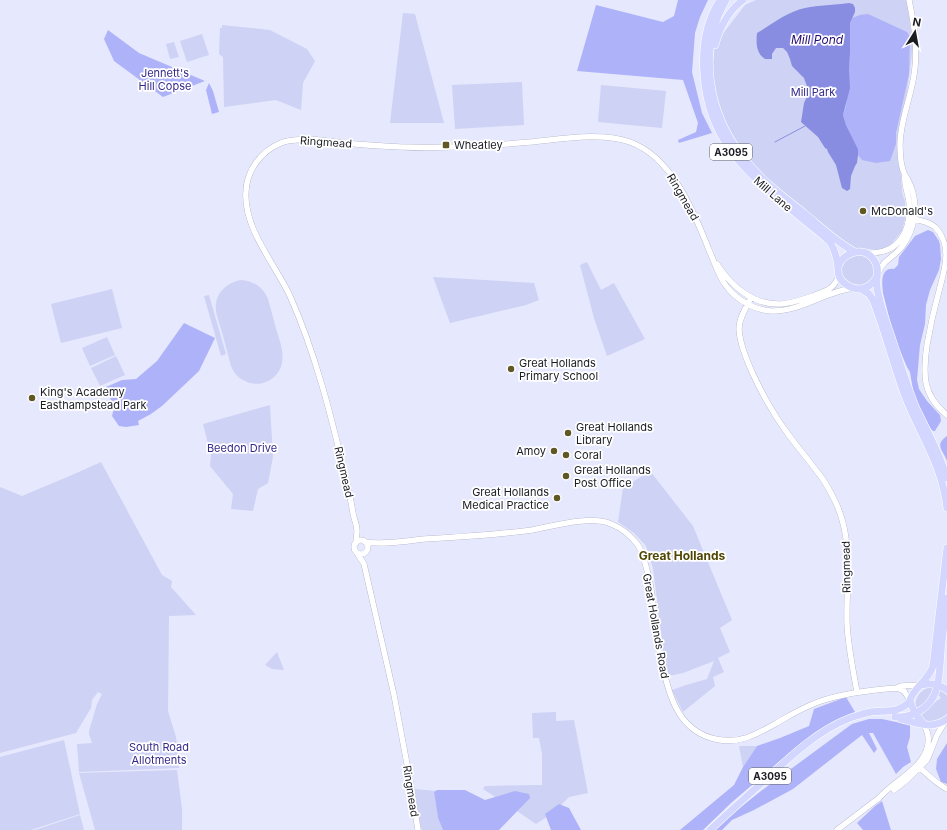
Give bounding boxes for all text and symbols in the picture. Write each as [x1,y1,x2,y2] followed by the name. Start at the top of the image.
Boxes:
[895,12,935,52] north arrow
[911,15,922,30] text: N
[791,32,844,47] water label: Mill Pond
[139,66,191,93] park label: Jennett's Hill Copse
[791,85,835,99] park label: Mill Park
[300,133,352,151] street label: Ringmead
[454,138,503,152] place label: Wheatley
[441,140,451,150] marker: Wheatley
[710,144,752,160] road number: A3095
[664,171,702,223] street label: Ringmead
[751,174,795,214] street label: Mill Lane
[871,204,933,218] place label: McDonald's
[858,206,868,216] marker: McDonald's
[519,356,598,383] place label: Great Hollands Primary School
[506,364,516,374] marker: Great Hollands Primary School
[40,385,147,412] place label: King's Academy Easthampstead Park
[27,393,37,403] marker: King's Academy Easthampstead Park
[576,420,653,447] place label: Great Hollands Library
[563,428,573,438] marker: Great Hollands Library
[207,441,277,455] park label: Beedon Drive
[516,444,546,458] place label: Amoy
[331,445,357,499] street label: Ringmead
[549,446,559,456] marker: Amoy
[574,448,602,462] place label: Coral
[561,450,571,460] marker: Coral
[574,463,651,490] place label: Great Hollands Post Office
[561,471,571,481] marker: Great Hollands Post Office
[462,485,549,512] place label: Great Hollands Medical Practice
[552,493,562,503] marker: Great Hollands Medical Practice
[839,541,853,593] street label: Ringmead
[639,548,726,563] district label: Great Hollands
[640,572,672,680] street label: Great Hollands Road
[129,740,189,767] park label: South Road Allotments
[400,764,422,818] street label: Ringmead
[749,768,791,784] road number: A3095

